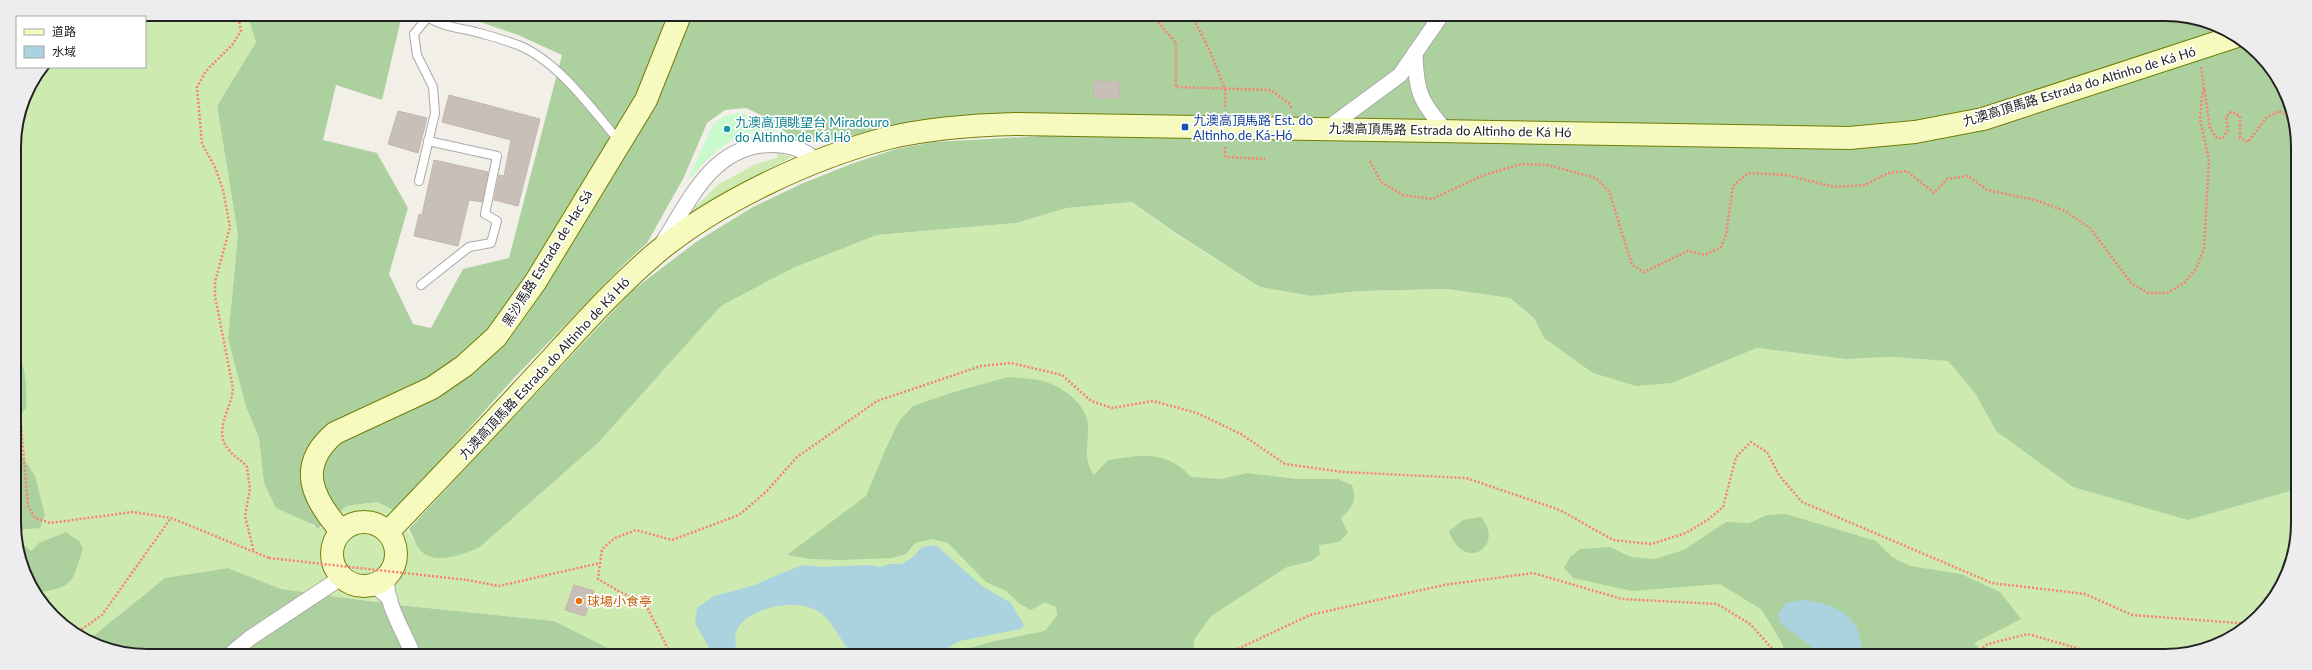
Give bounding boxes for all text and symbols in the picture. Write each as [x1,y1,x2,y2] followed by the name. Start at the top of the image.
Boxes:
[16,16,146,68] legend
[52,24,76,39] text: 道路
[1961,43,2197,129] street label: 九澳高頂馬路 Estrada do Altinho de Ká Hó
[52,44,76,59] text: 水域
[1193,112,1313,143] place label: 九澳高頂馬路 Est. do Altinho de Ká-Hó
[735,114,889,145] place label: 九澳高頂眺望台 Miradouro do Altinho de Ká Hó
[1329,120,1571,140] street label: 九澳高頂馬路 Estrada do Altinho de Ká Hó
[1180,122,1190,132] marker: 九澳高頂馬路 Est. do Altinho de Ká-Hó
[722,124,732,134] marker: 九澳高頂眺望台 Miradouro do Altinho de Ká Hó
[498,187,596,329] street label: 黑沙馬路 Estrada de Hac Sá
[455,274,633,462] street label: 九澳高頂馬路 Estrada do Altinho de Ká Hó
[587,593,652,609] place label: 球場小食亭
[574,596,584,606] marker: 球場小食亭

